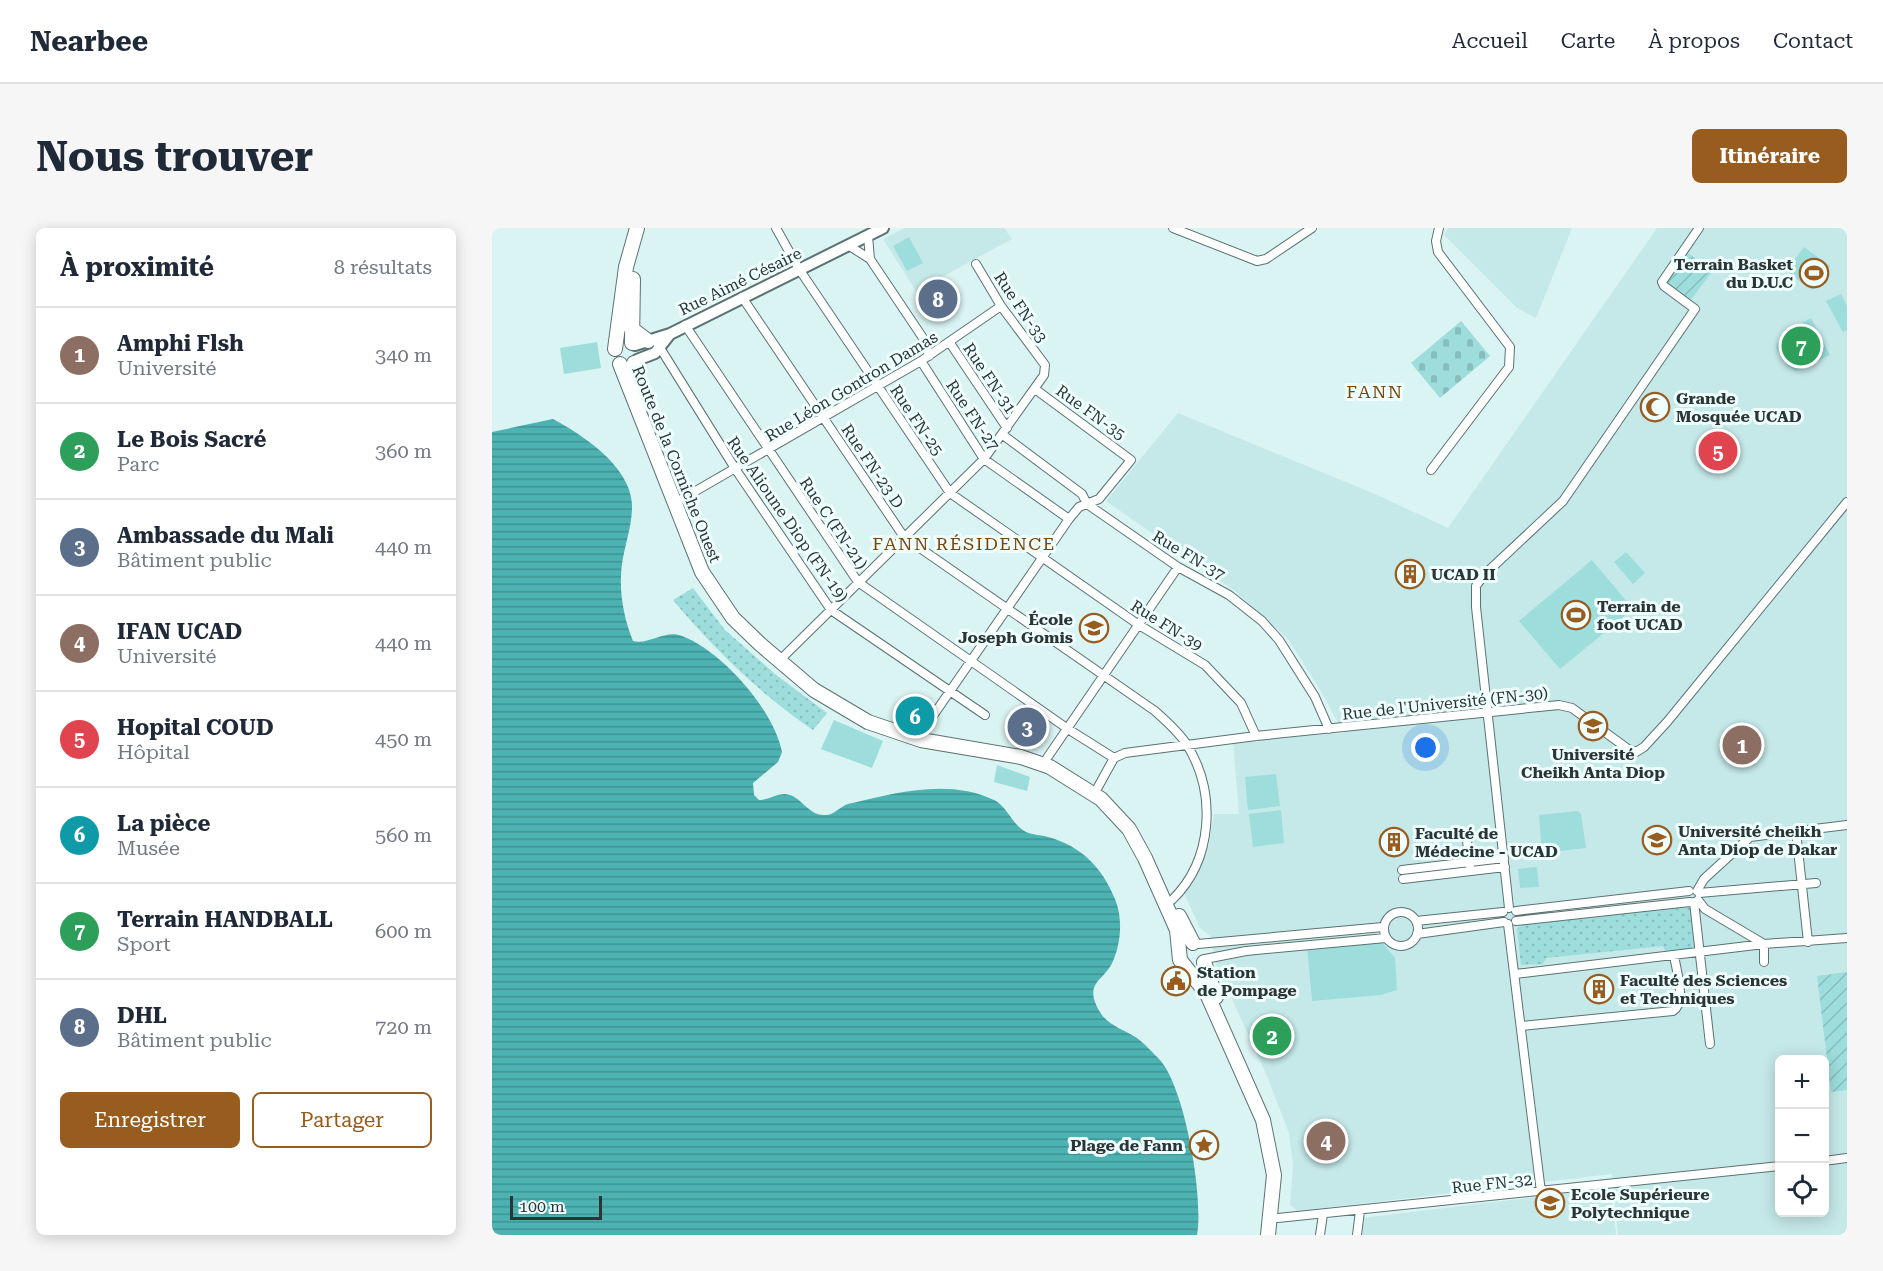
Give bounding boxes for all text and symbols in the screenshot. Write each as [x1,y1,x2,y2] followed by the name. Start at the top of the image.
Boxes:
[30,25,148,58] text: Nearbee
[1452,29,1528,53] text: Accueil
[1561,29,1615,53] text: Carte
[1648,29,1740,53] text: À propos
[1773,29,1853,53] text: Contact
[1692,129,1847,183] button: Itinéraire
[36,132,313,181] text: Nous trouver
[676,243,805,319] street label: Rue Aimé Césaire
[60,252,214,282] text: À proximité
[334,255,432,279] text: 8 résultats
[1674,255,1794,292] place label: Terrain Basket du D.U.C
[1798,257,1830,289] sports icon: Terrain Basket du D.U.C
[990,268,1051,346] street label: Rue FN-33
[918,276,958,322] pin: 8
[1782,324,1820,368] pin: 7
[761,327,941,446] street label: Rue Léon Gontron Damas
[117,331,244,356] text: Amphi Flsh
[959,339,1020,417] street label: Rue FN-31
[74,343,85,367] text: 1
[375,343,432,367] text: 340 m
[117,356,216,380] text: Université
[628,363,725,565] street label: Route de la Corniche Ouest
[942,376,1003,454] street label: Rue FN-27
[886,381,947,459] street label: Rue FN-25
[1052,381,1129,444] street label: Rue FN-35
[1346,381,1404,402] district label: FANN
[1676,389,1802,426] place label: Grande Mosquée UCAD
[1639,391,1671,423] mosque icon: Grande Mosquée UCAD
[837,421,908,512] street label: Rue FN-23 D
[117,427,267,452] text: Le Bois Sacré
[1698,428,1738,474] pin: 5
[723,433,852,606] street label: Rue Alioune Diop (FN-19)
[74,439,85,463] text: 2
[375,439,432,463] text: 360 m
[117,452,159,476] text: Parc
[796,474,871,573] street label: Rue C (FN-21)
[117,523,334,548] text: Ambassade du Mali
[1149,526,1228,584] street label: Rue FN-37
[872,533,1056,554] district label: FANN RÉSIDENCE
[74,535,85,559] text: 3
[375,535,432,559] text: 440 m
[117,548,272,572] text: Bâtiment public
[1394,558,1426,590] building icon: UCAD II
[1431,565,1495,584] place label: UCAD II
[1127,596,1206,655] street label: Rue FN-39
[1597,597,1683,634] place label: Terrain de foot UCAD
[1560,599,1592,631] sports icon: Terrain de foot UCAD
[958,610,1073,647] place label: École Joseph Gomis
[1078,612,1110,644] school or university icon: École Joseph Gomis
[117,619,242,644] text: IFAN UCAD
[74,631,85,655] text: 4
[375,631,432,655] text: 440 m
[117,644,216,668] text: Université
[1341,683,1549,724] street label: Rue de l'Université (FN-30)
[896,694,934,738] pin: 6
[1008,704,1046,750] pin: 3
[1577,710,1609,742] school or university icon: Université Cheikh Anta Diop
[117,715,274,740] text: Hopital COUD
[1722,722,1762,768] pin: 1
[74,727,85,751] text: 5
[375,727,432,751] text: 450 m
[1411,733,1440,762] your location
[117,740,190,764] text: Hôpital
[1521,745,1665,782] place label: Université Cheikh Anta Diop
[117,811,210,836] text: La pièce
[1678,822,1837,859] place label: Université cheikh Anta Diop de Dakar
[74,823,85,847] text: 6
[375,823,432,847] text: 560 m
[1415,824,1558,861] place label: Faculté de Médecine - UCAD
[1641,824,1673,856] school or university icon: Université cheikh Anta Diop de Dakar
[1378,826,1410,858] building icon: Faculté de Médecine - UCAD
[117,836,180,860] text: Musée
[117,907,333,932] text: Terrain HANDBALL
[74,919,85,943] text: 7
[375,919,432,943] text: 600 m
[117,932,171,956] text: Sport
[1197,963,1297,1000] place label: Station de Pompage
[1160,965,1192,997] public building icon: Station de Pompage
[1620,971,1787,1008] place label: Faculté des Sciences et Techniques
[1583,973,1615,1005] building icon: Faculté des Sciences et Techniques
[117,1003,167,1028] text: DHL
[1252,1014,1292,1058] pin: 2
[74,1015,85,1039] text: 8
[375,1015,432,1039] text: 720 m
[117,1028,272,1052] text: Bâtiment public
[1775,1055,1829,1217] map controls
[1775,1055,1829,1109] button: +
[60,1092,240,1148] button: Enregistrer
[252,1092,432,1148] button: Partager
[1775,1109,1829,1163] button: −
[1306,1118,1346,1164] pin: 4
[1188,1129,1220,1161] place icon: Plage de Fann
[1070,1136,1183,1155] place label: Plage de Fann
[1775,1163,1829,1217] button: locate
[1451,1170,1533,1197] street label: Rue FN-32
[1571,1185,1710,1222] place label: Ecole Supérieure Polytechnique
[1534,1187,1566,1219] school or university icon: Ecole Supérieure Polytechnique
[510,1193,602,1220] scale bar
[519,1197,565,1216] text: 100 m

